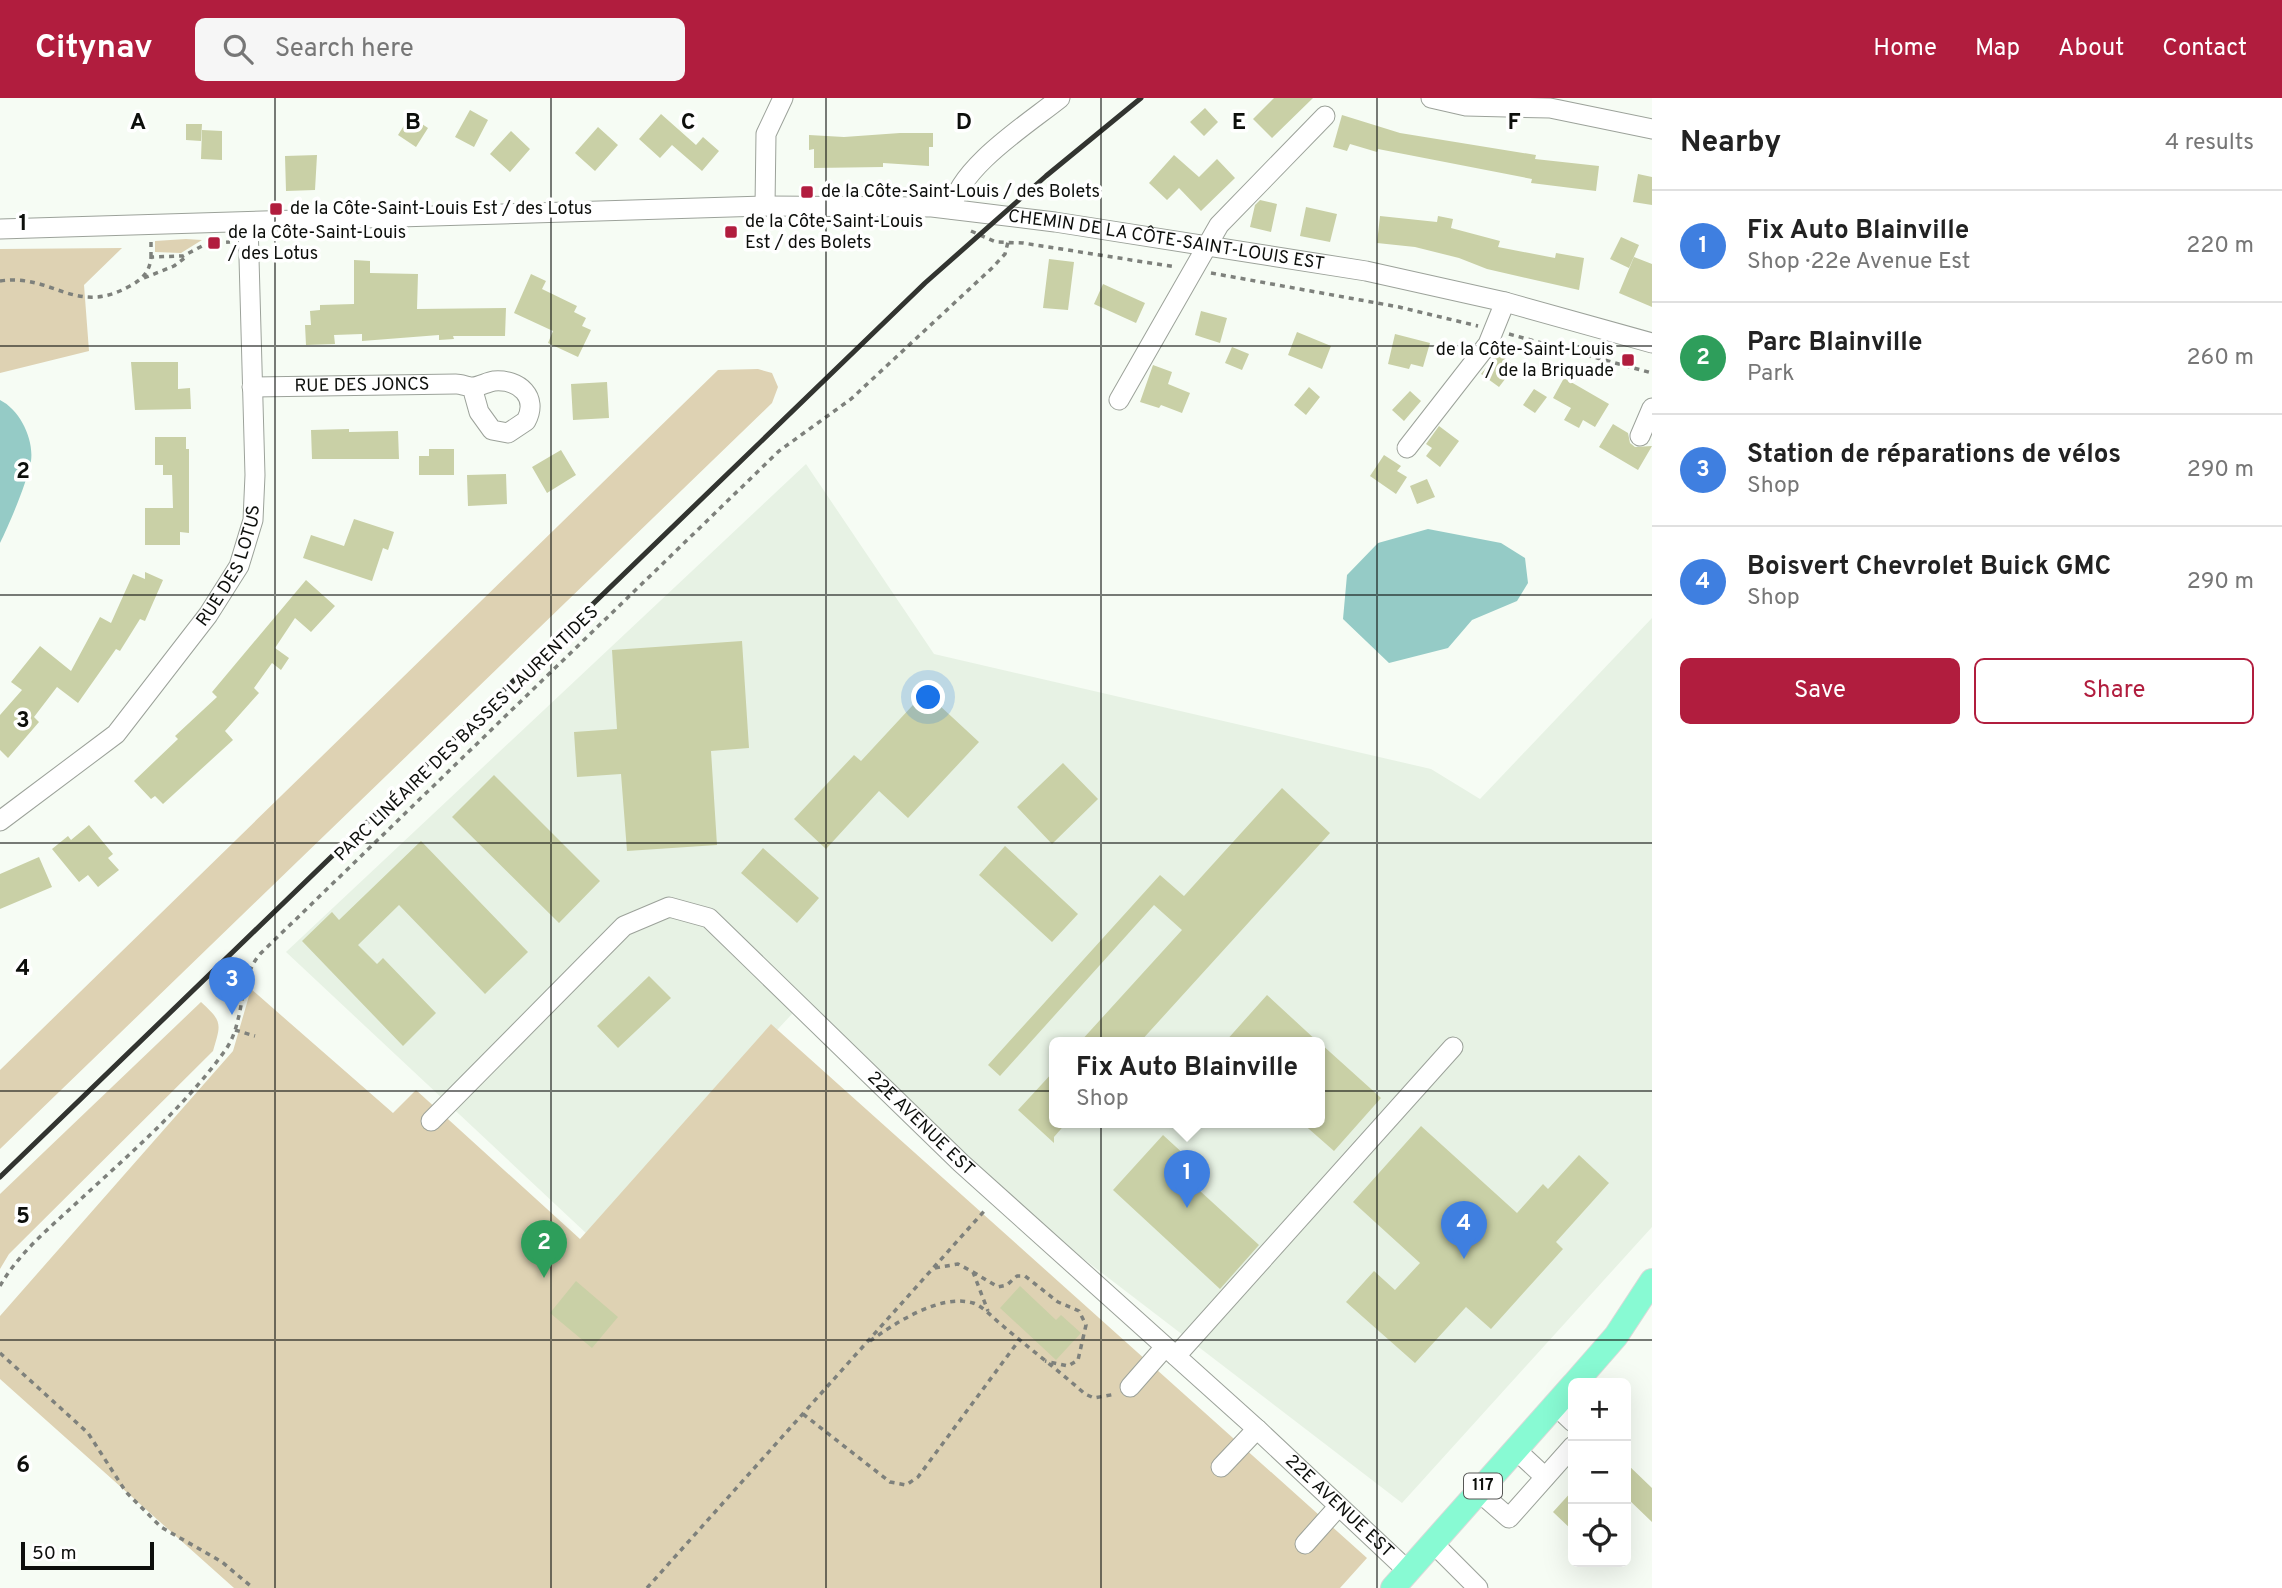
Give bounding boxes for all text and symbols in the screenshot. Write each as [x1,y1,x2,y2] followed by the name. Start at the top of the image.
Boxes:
[195,18,685,81] search box
[35,28,153,70] text: Citynav
[219,30,257,68] icon: search
[275,33,414,66] text: Search here
[1873,34,1937,64] text: Home
[1975,34,2020,64] text: Map
[2058,34,2124,64] text: About
[2162,34,2247,64] text: Contact
[130,109,146,138] text: A
[405,109,421,138] text: B
[681,109,695,138] text: C
[956,109,972,138] text: D
[1232,109,1246,138] text: E
[1507,109,1521,138] text: F
[1680,125,1781,162] text: Nearby
[2165,129,2254,158] text: 4 results
[821,181,1100,204] place label: de la Côte-Saint-Louis / des Bolets
[799,184,815,200] marker: de la Côte-Saint-Louis / des Bolets
[290,198,592,221] place label: de la Côte-Saint-Louis Est / des Lotus
[268,201,284,217] marker: de la Côte-Saint-Louis Est / des Lotus
[1007,205,1326,276] street label: CHEMIN DE LA CÔTE-SAINT-LOUIS EST
[18,210,28,239] text: 1
[745,211,923,255] place label: de la Côte-Saint-Louis Est / des Bolets
[1747,215,1969,248] text: Fix Auto Blainville
[227,222,406,266] place label: de la Côte-Saint-Louis / des Lotus
[723,224,739,240] marker: de la Côte-Saint-Louis Est / des Bolets
[1698,232,1708,261] text: 1
[2186,232,2254,261] text: 220 m
[206,235,222,251] marker: de la Côte-Saint-Louis / des Lotus
[1747,248,1971,277] text: Shop · 22e Avenue Est
[1747,327,1922,360] text: Parc Blainville
[1436,339,1614,383] place label: de la Côte-Saint-Louis / de la Briquade
[1696,344,1710,373] text: 2
[2187,344,2254,373] text: 260 m
[1620,352,1636,368] marker: de la Côte-Saint-Louis / de la Briquade
[1747,360,1794,389] text: Park
[294,373,430,398] street label: RUE DES JONCS
[1747,439,2121,472] text: Station de réparations de vélos
[1696,456,1710,485] text: 3
[2187,456,2254,485] text: 290 m
[16,458,30,487] text: 2
[1747,472,1800,501] text: Shop
[192,504,265,632] street label: RUE DES LOTUS
[1747,551,2111,584] text: Boisvert Chevrolet Buick GMC
[1696,568,1710,597] text: 4
[2187,568,2254,597] text: 290 m
[1747,584,1800,613] text: Shop
[329,600,604,867] street label: PARC LINÉAIRE DES BASSES LAURENTIDES
[1680,658,1960,724] button: Save
[1974,658,2254,724] button: Share
[911,680,945,714] your location
[16,707,30,736] text: 3
[16,955,30,984] text: 4
[209,957,255,1015] pin: 3
[1049,1037,1325,1128] popup
[1076,1052,1298,1085] text: Fix Auto Blainville
[862,1067,979,1181] street label: 22E AVENUE EST
[1076,1085,1129,1114] text: Shop
[1164,1150,1210,1208] pin: 1
[1441,1201,1487,1259] pin: 4
[16,1203,30,1232] text: 5
[521,1220,567,1278] pin: 2
[1568,1378,1631,1567] map controls
[1568,1378,1631,1441] button: +
[1568,1441,1631,1504] button: −
[1280,1450,1398,1563] street label: 22E AVENUE EST
[16,1452,30,1481] text: 6
[1464,1474,1502,1498] road number: 117
[1568,1504,1631,1567] button: locate
[21,1539,154,1571] scale bar
[32,1542,77,1566] text: 50 m

